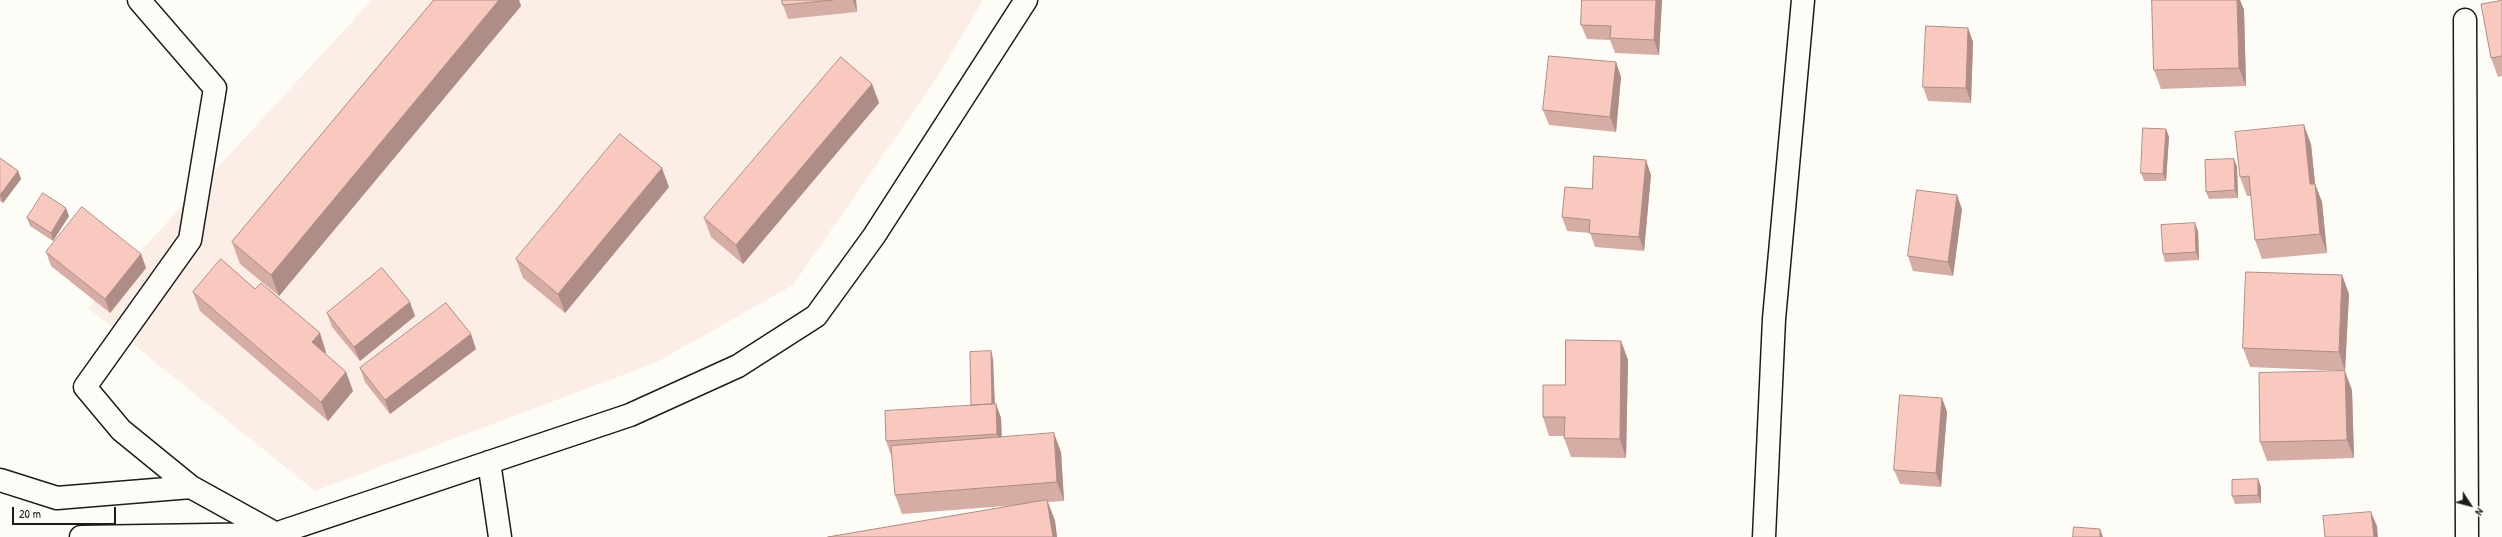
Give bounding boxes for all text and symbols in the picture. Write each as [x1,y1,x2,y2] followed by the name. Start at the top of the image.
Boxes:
[2450,485,2490,525] north arrow
[14,499,118,525] scale bar
[19,505,41,522] text: 20 m
[2472,506,2487,519] text: N

